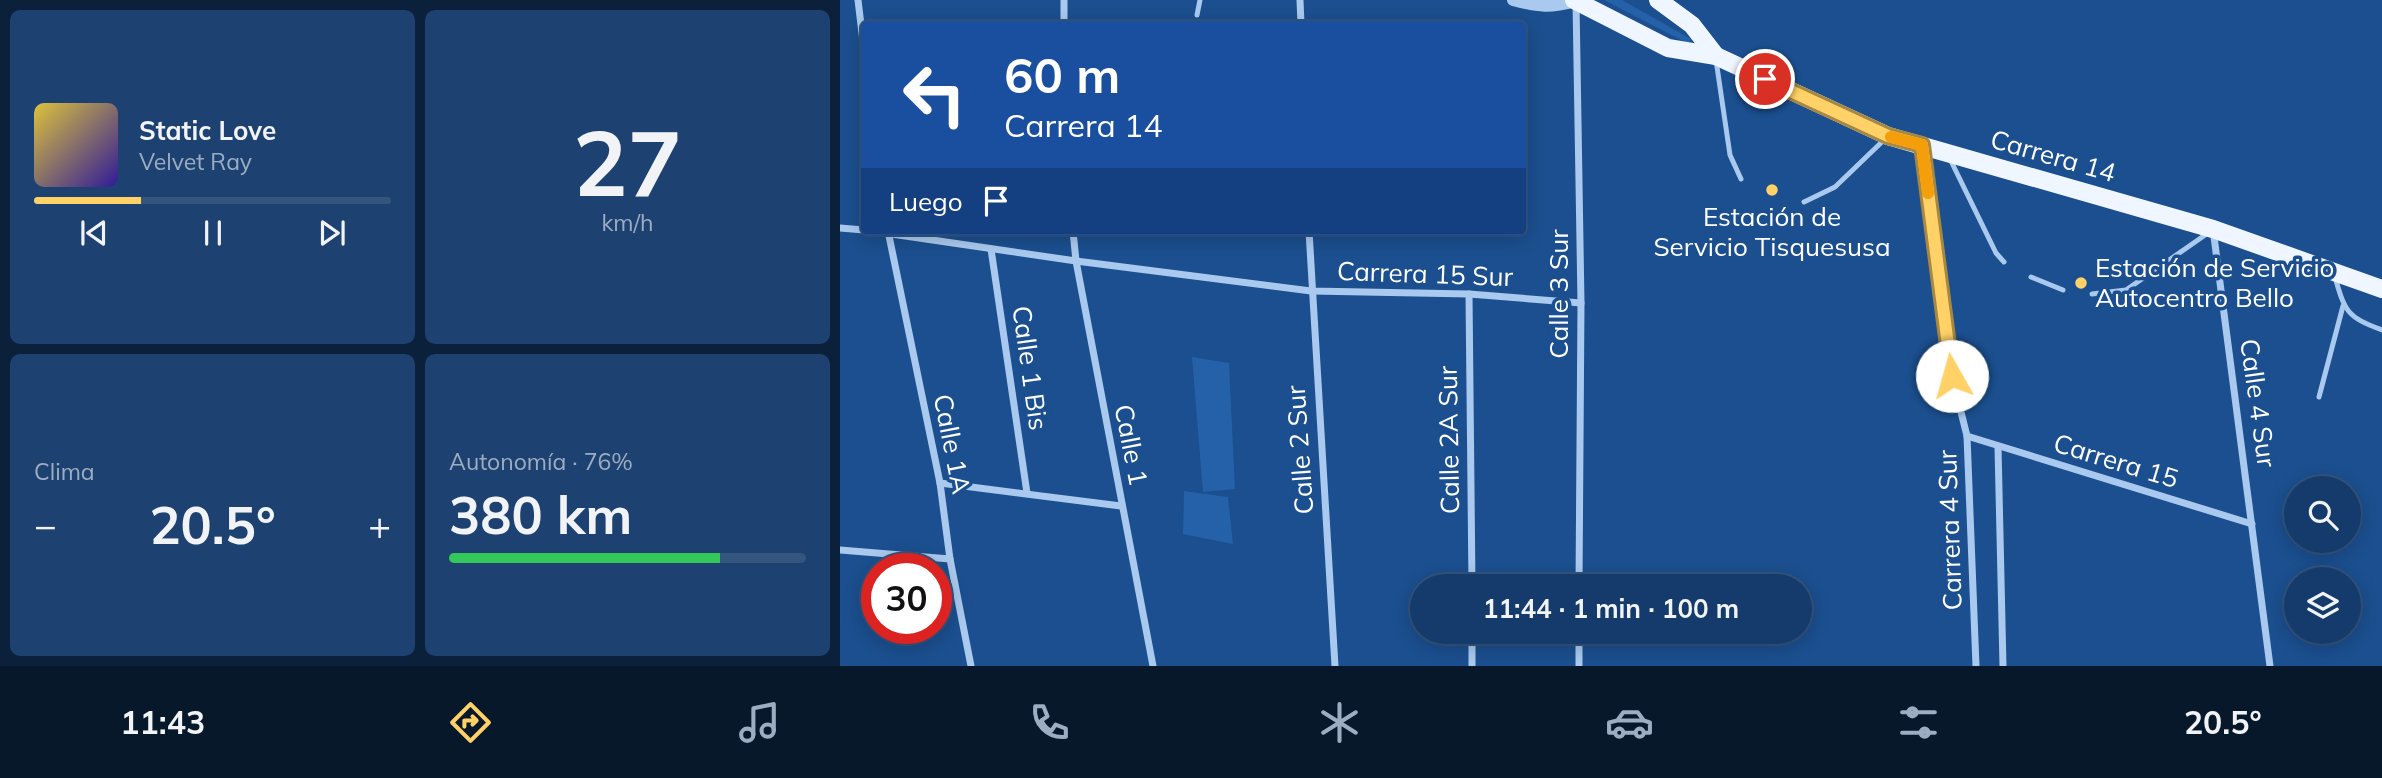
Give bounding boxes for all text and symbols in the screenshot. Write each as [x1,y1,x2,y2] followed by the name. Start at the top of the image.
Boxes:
[1004,44,1120,105] text: 60 m
[889,49,980,140] icon: left
[1735,49,1795,109] pin
[1746,60,1784,98] icon: arrive
[573,105,682,219] text: 27
[1004,105,1162,145] text: Carrera 14
[139,114,276,147] text: Static Love
[1987,122,2120,189] street label: Carrera 14
[139,147,252,176] text: Velvet Ray
[977,182,1015,220] icon: arrive
[1764,182,1780,198] marker: Estación de Servicio Tisquesusa
[889,185,963,218] text: Luego
[1653,200,1891,263] place label: Estación de Servicio Tisquesusa
[601,208,654,237] text: km/h
[75,214,113,252] icon: previous
[194,214,232,252] icon: pause
[313,214,351,252] icon: next
[1542,229,1575,359] street label: Calle 3 Sur
[2095,251,2334,314] place label: Estación de Servicio Autocentro Bello
[1336,254,1514,293] street label: Carrera 15 Sur
[2073,275,2089,291] marker: Estación de Servicio Autocentro Bello
[1005,304,1056,432] street label: Calle 1 Bis
[2233,337,2284,470] street label: Calle 4 Sur
[1915,339,1989,413] position arrow
[1431,365,1466,514] street label: Calle 2A Sur
[1278,384,1320,516] street label: Calle 2 Sur
[927,391,978,497] street label: Calle 1A
[1107,402,1155,488] street label: Calle 1
[2050,426,2183,495] street label: Carrera 15
[449,447,633,476] text: Autonomía · 76%
[1930,449,1969,611] street label: Carrera 4 Sur
[34,457,95,486] text: Clima
[2284,476,2361,644] map controls
[2284,476,2361,553] button: search
[449,482,632,547] text: 380 km
[149,492,276,557] text: 20.5°
[34,501,57,549] text: −
[368,501,391,549] text: +
[861,553,952,644] speed limit sign: 30
[2284,567,2361,644] button: layers
[1483,592,1739,625] text: 11:44 · 1 min · 100 m
[446,698,495,747] icon: directions
[735,698,784,747] icon: music
[1025,698,1074,747] icon: phone
[1315,698,1364,747] icon: climate
[1605,698,1654,747] icon: car
[1894,698,1943,747] icon: filters
[120,702,205,742] text: 11:43
[2184,702,2262,742] text: 20.5°

